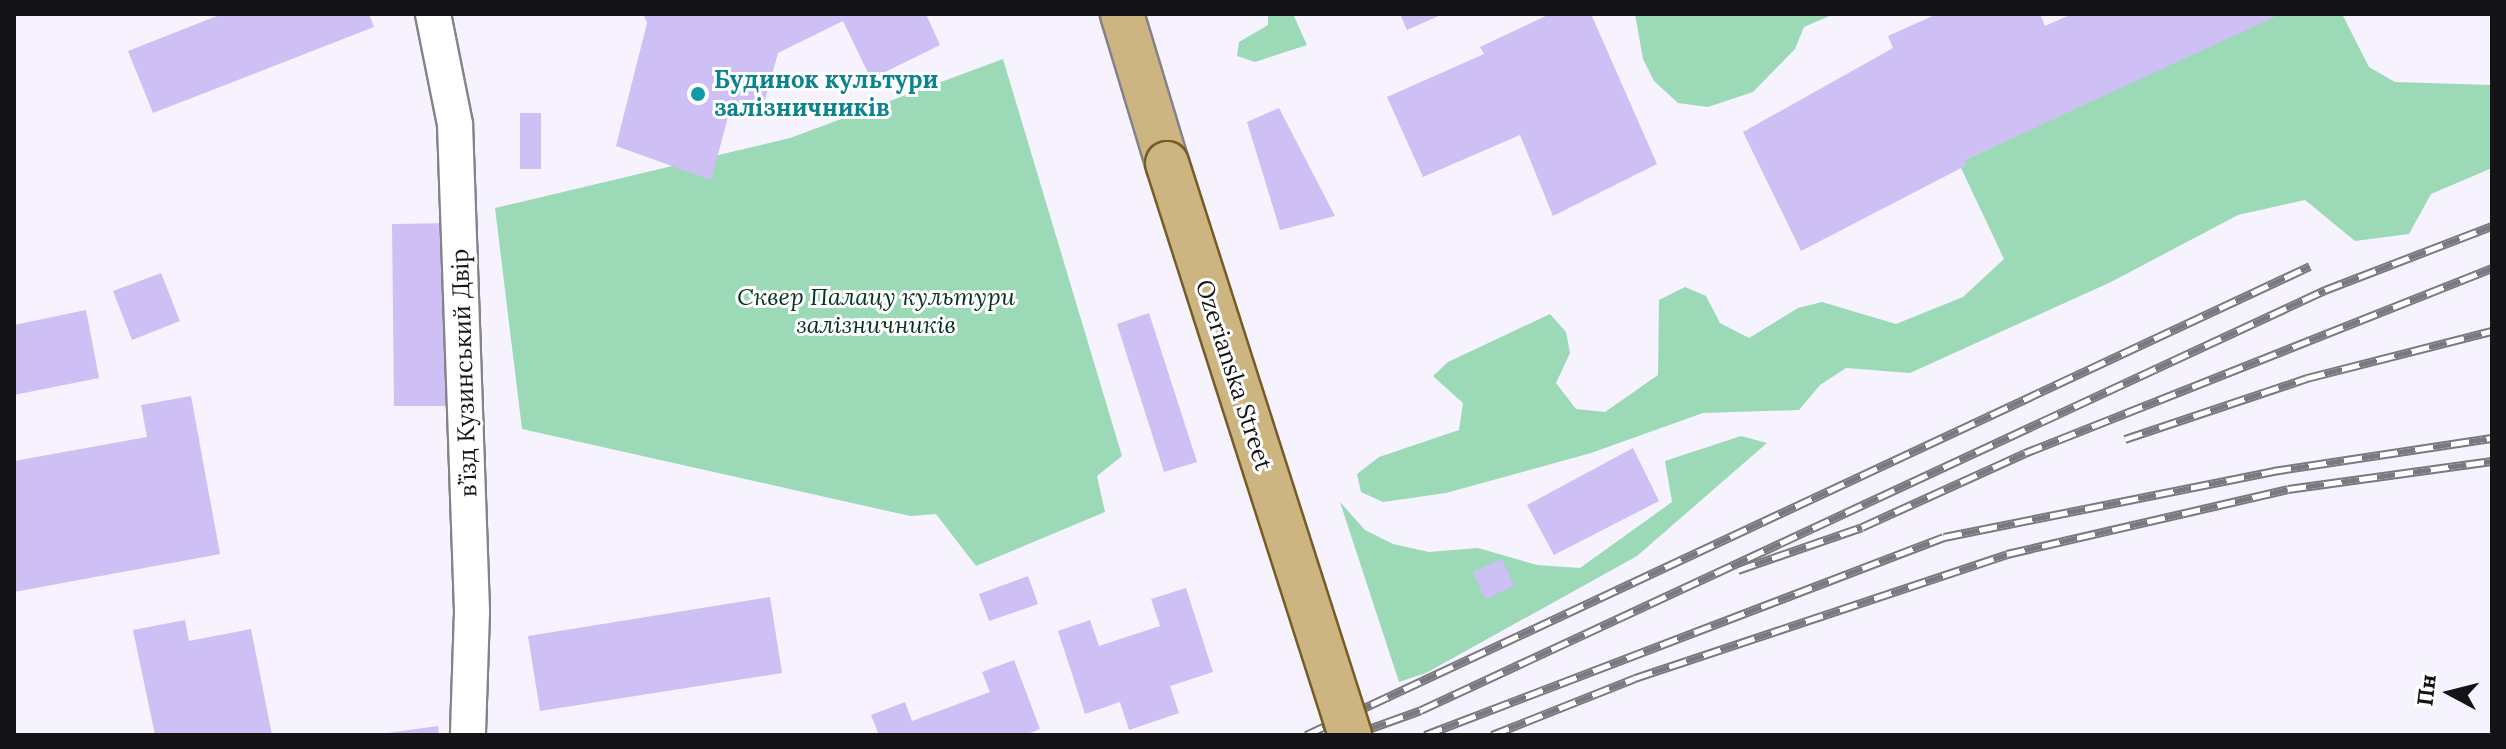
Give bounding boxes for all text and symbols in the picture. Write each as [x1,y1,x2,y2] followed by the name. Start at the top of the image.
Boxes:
[714,66,938,122] place label: Будинок культури залізничників
[689,85,707,103] marker: Будинок культури залізничників
[445,248,483,498] street label: в’їзд Кузинський Двір
[1190,276,1278,474] street label: Ozerianska Street
[737,283,1015,339] park label: Сквер Палацу культури залізничників
[2410,653,2490,733] north arrow
[2410,673,2442,708] text: Пн

